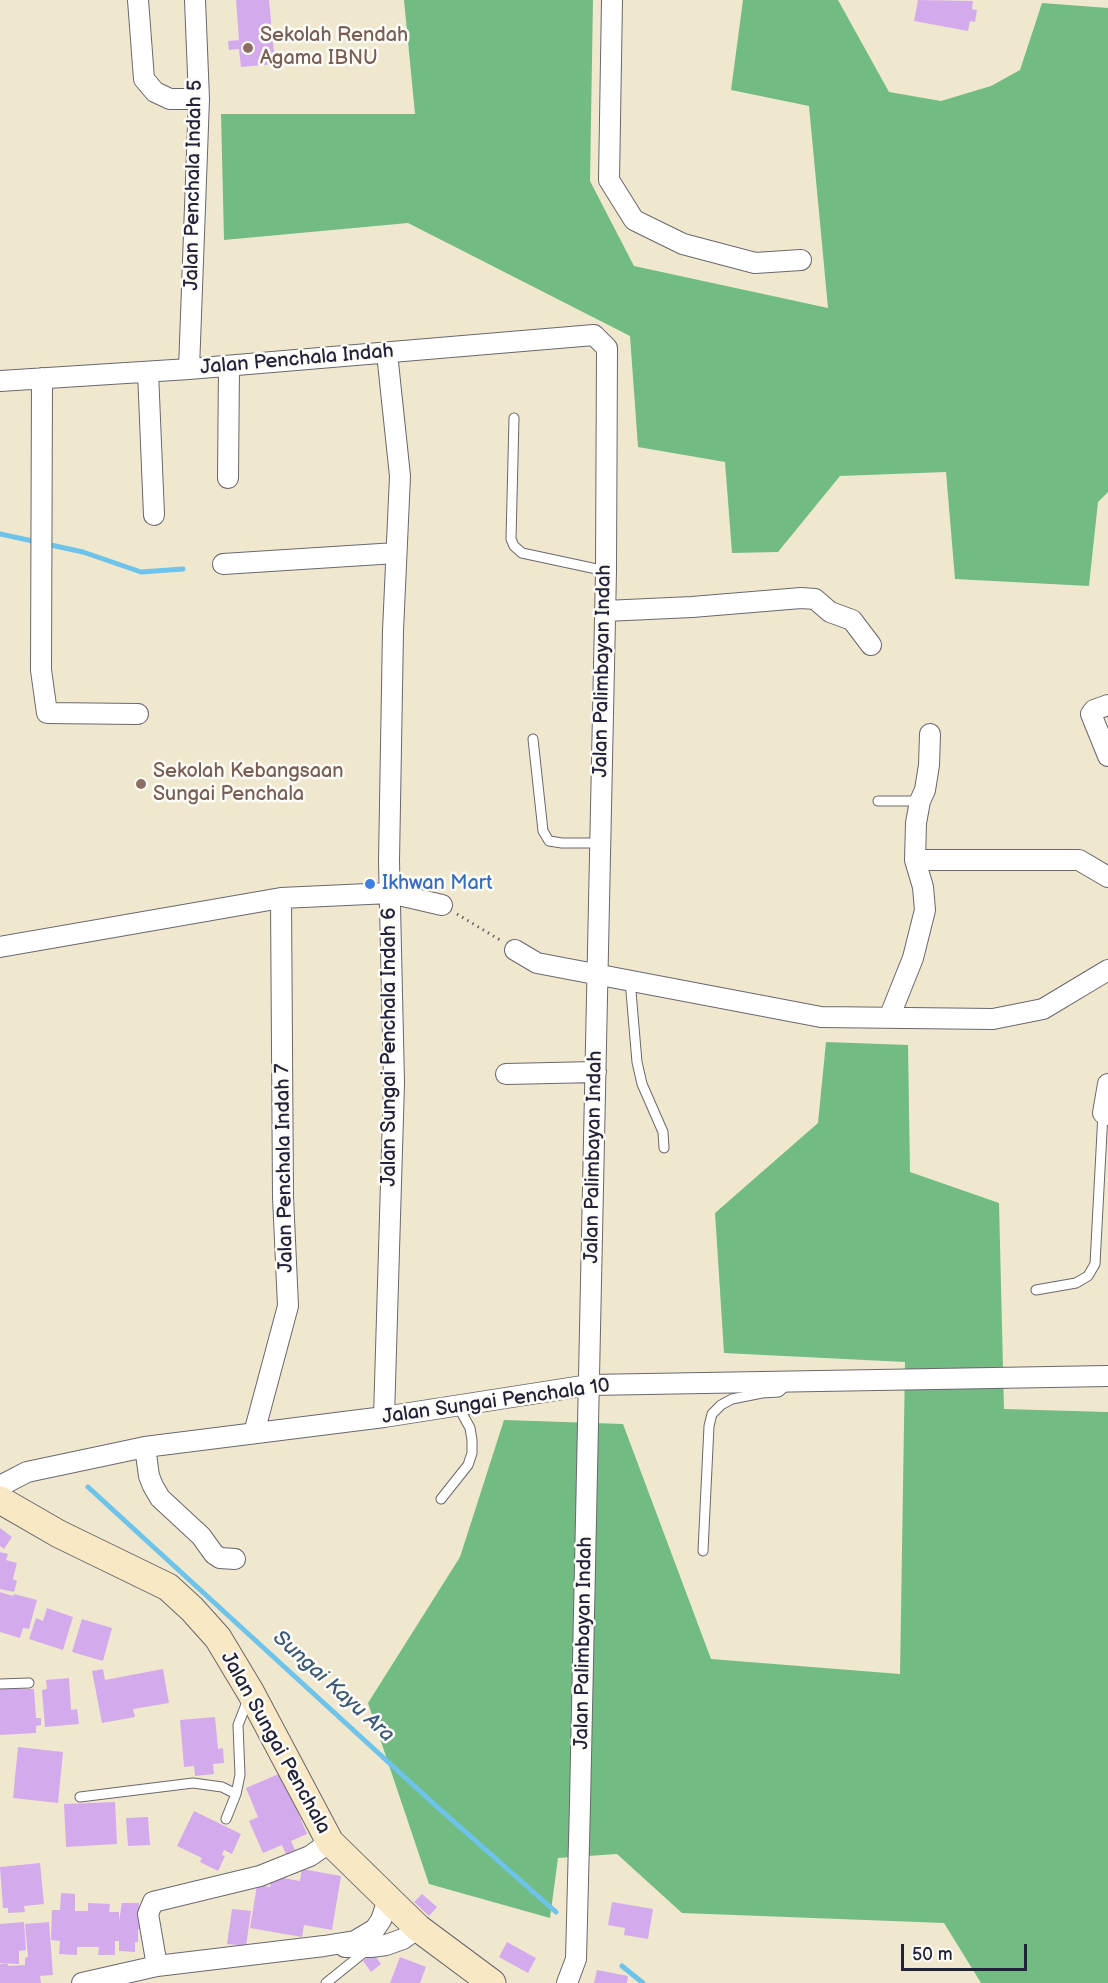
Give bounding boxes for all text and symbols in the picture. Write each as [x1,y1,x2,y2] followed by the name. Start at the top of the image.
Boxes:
[260,24,408,71] place label: Sekolah Rendah Agama IBNU
[241,41,255,55] marker: Sekolah Rendah Agama IBNU
[180,79,208,291] street label: Jalan Penchala Indah 5
[199,340,395,380] street label: Jalan Penchala Indah
[589,564,617,778] street label: Jalan Palimbayan Indah
[153,760,344,807] place label: Sekolah Kebangsaan Sungai Penchala
[134,777,148,791] marker: Sekolah Kebangsaan Sungai Penchala
[382,872,492,896] place label: Ikhwan Mart
[363,877,377,891] marker: Ikhwan Mart
[378,907,402,1187] street label: Jalan Sungai Penchala Indah 6
[580,1050,608,1264] street label: Jalan Palimbayan Indah
[271,1063,299,1273] street label: Jalan Penchala Indah 7
[381,1374,611,1430] street label: Jalan Sungai Penchala 10
[570,1536,598,1750] street label: Jalan Palimbayan Indah
[267,1626,399,1748] water label: Sungai Kayu Ara
[215,1648,335,1838] street label: Jalan Sungai Penchala
[904,1932,1030,1970] scale bar
[912,1944,953,1965] text: 50 m

